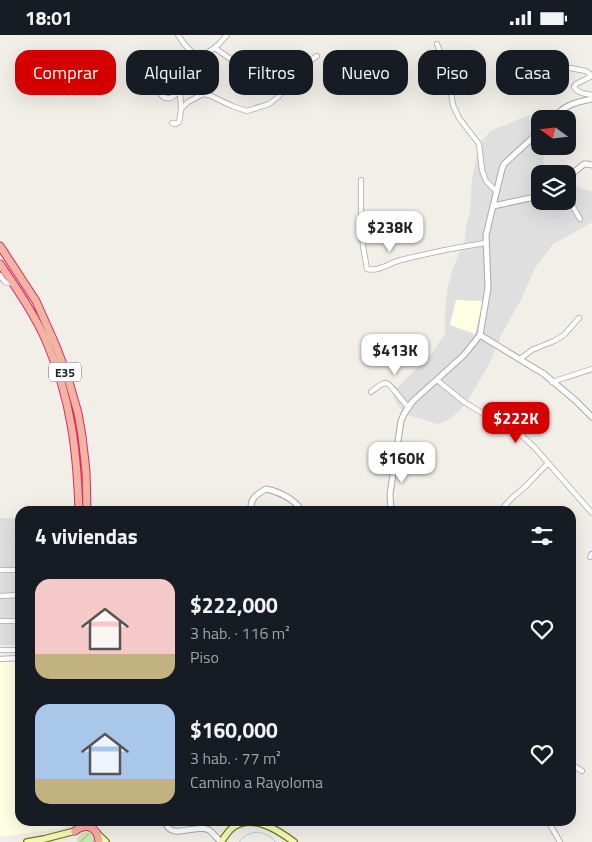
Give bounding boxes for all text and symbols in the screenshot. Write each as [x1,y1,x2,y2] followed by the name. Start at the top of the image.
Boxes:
[25,3,72,32] text: 18:01
[15,50,116,95] chip: Comprar
[126,50,219,95] chip: Alquilar
[229,50,313,95] chip: Filtros
[323,50,408,95] chip: Nuevo
[418,50,486,95] chip: Piso
[496,50,569,95] chip: Casa
[531,110,576,155] north arrow
[531,110,576,210] map controls
[531,165,576,210] button: layers
[355,211,425,253] pin: $238K
[367,215,413,239] text: $238K
[360,333,430,376] pin: $413K
[372,338,418,362] text: $413K
[49,363,81,382] road number: E35
[481,401,551,444] pin: $222K
[493,406,539,430] text: $222K
[367,441,437,484] pin: $160K
[379,446,425,470] text: $160K
[35,520,138,552] text: 4 viviendas
[528,522,556,550] icon: filters
[190,589,278,621] text: $222,000
[75,599,135,659] icon: home
[528,615,556,643] icon: heart
[190,621,290,645] text: 3 hab. · 116 m²
[190,645,219,669] text: Piso
[190,714,278,746] text: $160,000
[75,724,135,784] icon: home
[528,740,556,768] icon: heart
[190,746,281,770] text: 3 hab. · 77 m²
[190,770,323,794] text: Camino a Rayoloma

